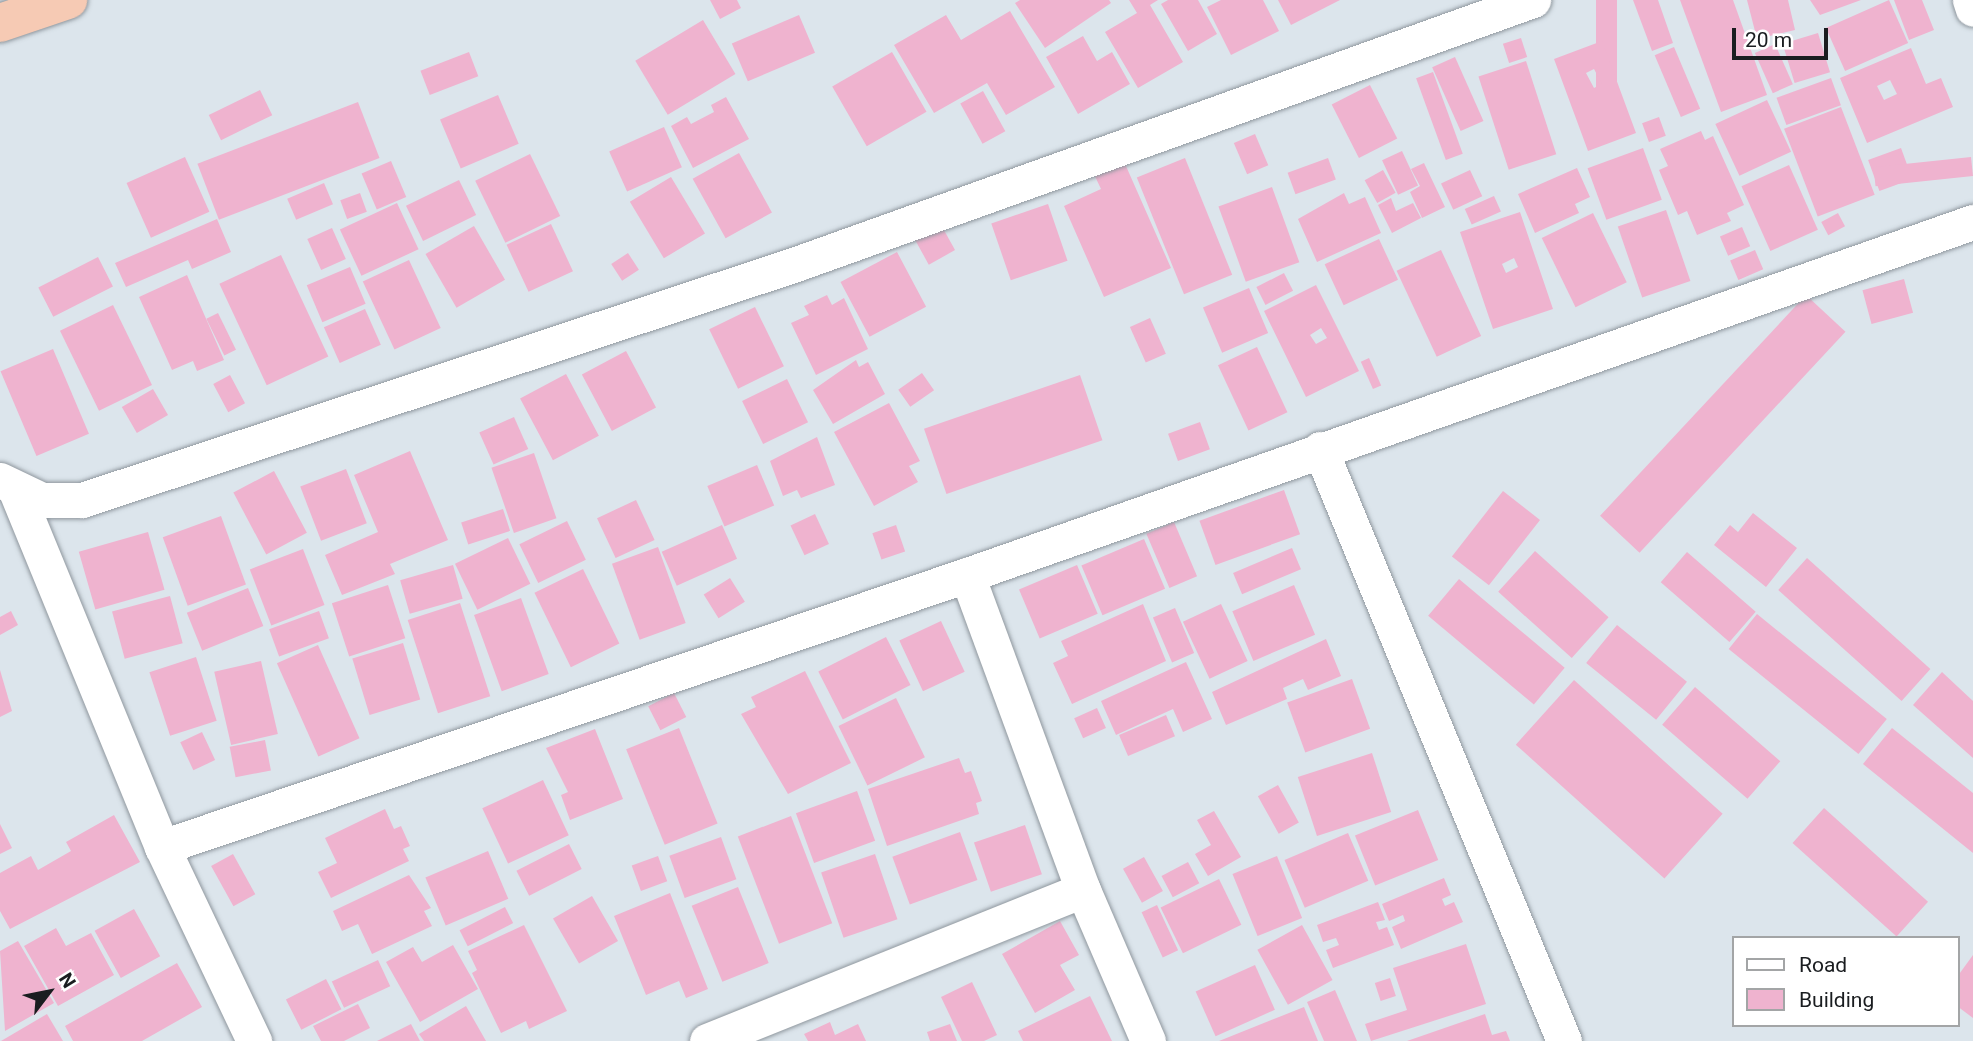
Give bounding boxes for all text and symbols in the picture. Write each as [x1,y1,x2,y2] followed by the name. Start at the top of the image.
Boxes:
[1735,14,1831,58] scale bar
[1745,28,1792,52] text: 20 m
[1731,936,1959,1027] legend
[1799,953,1847,977] text: Road
[14,957,84,1027] north arrow
[54,969,81,992] text: N
[1799,988,1874,1012] text: Building

